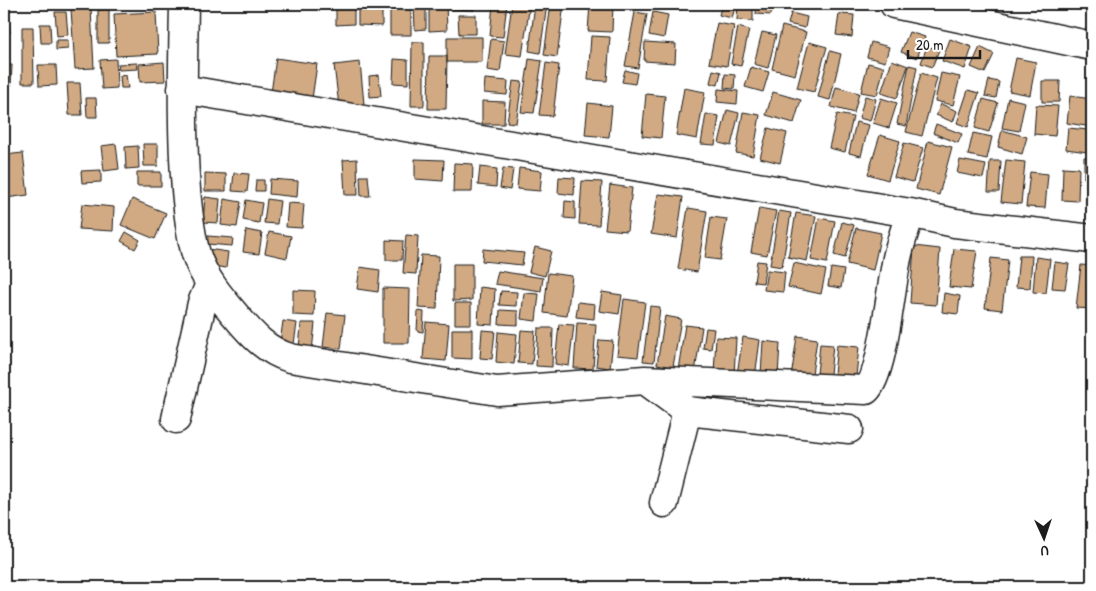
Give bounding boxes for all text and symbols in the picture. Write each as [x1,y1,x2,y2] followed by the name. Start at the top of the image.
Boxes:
[908,28,981,60] scale bar
[916,34,943,55] text: 20 m
[1018,514,1068,564] north arrow
[1040,542,1049,561] text: U

